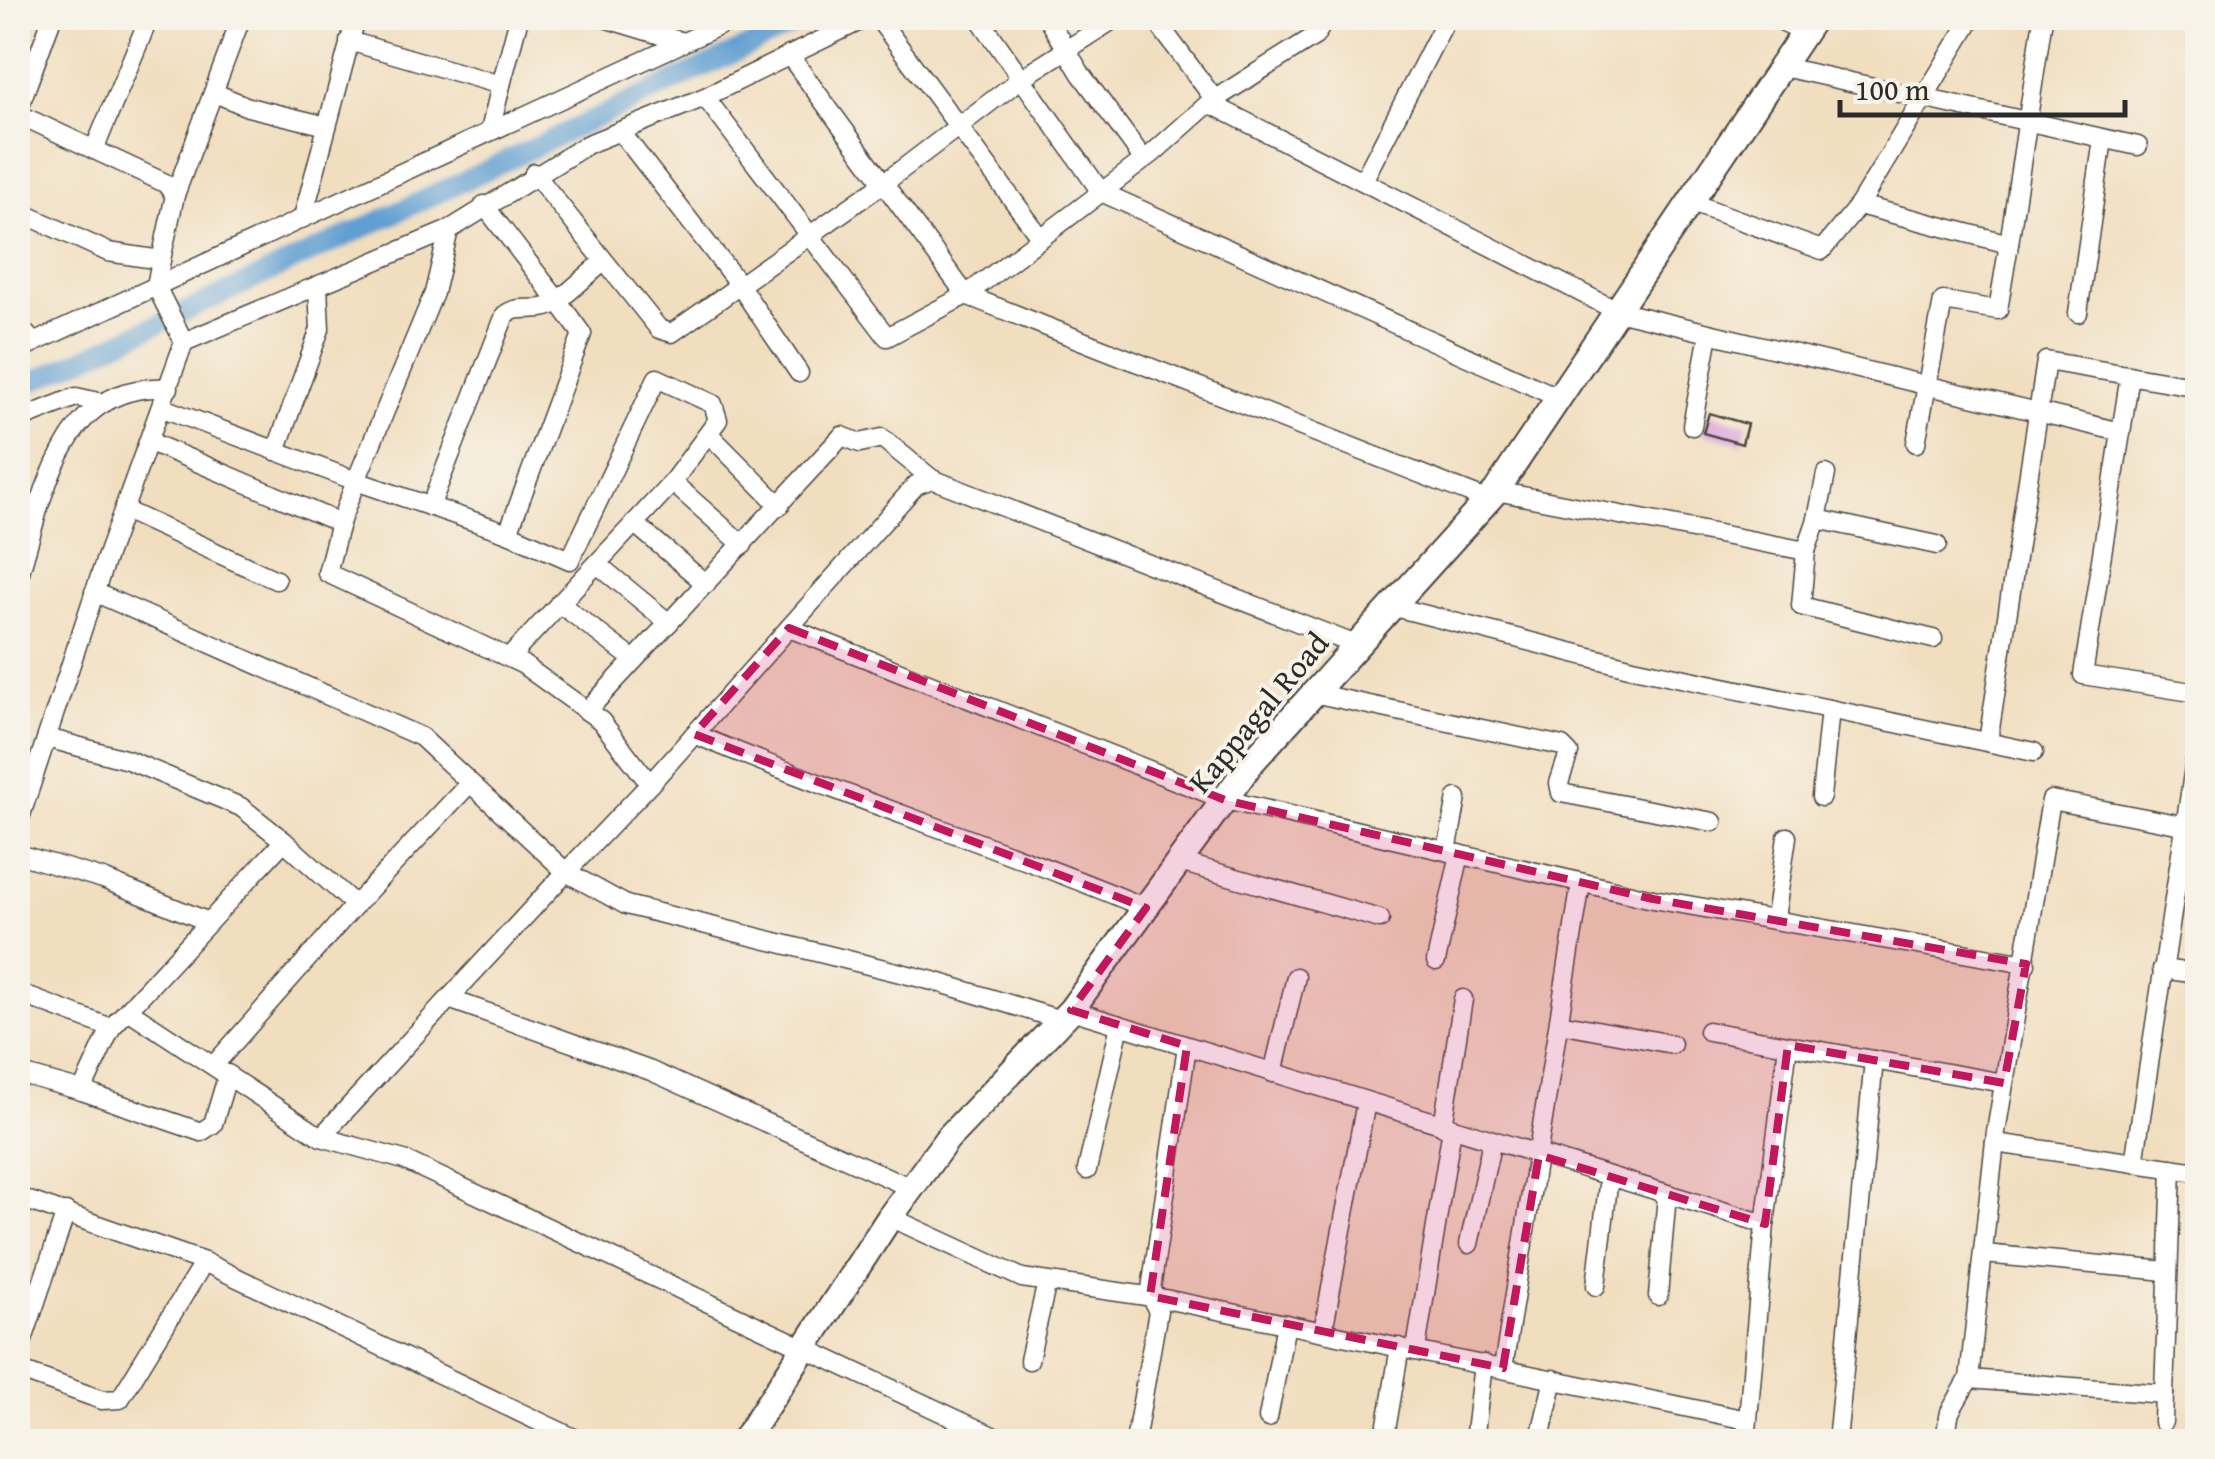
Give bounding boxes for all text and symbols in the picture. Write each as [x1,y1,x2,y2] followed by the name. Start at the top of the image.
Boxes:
[1840,55,2125,117] scale bar
[1855,67,1930,111] text: 100 m
[1176,621,1340,803] street label: Kappagal Road

